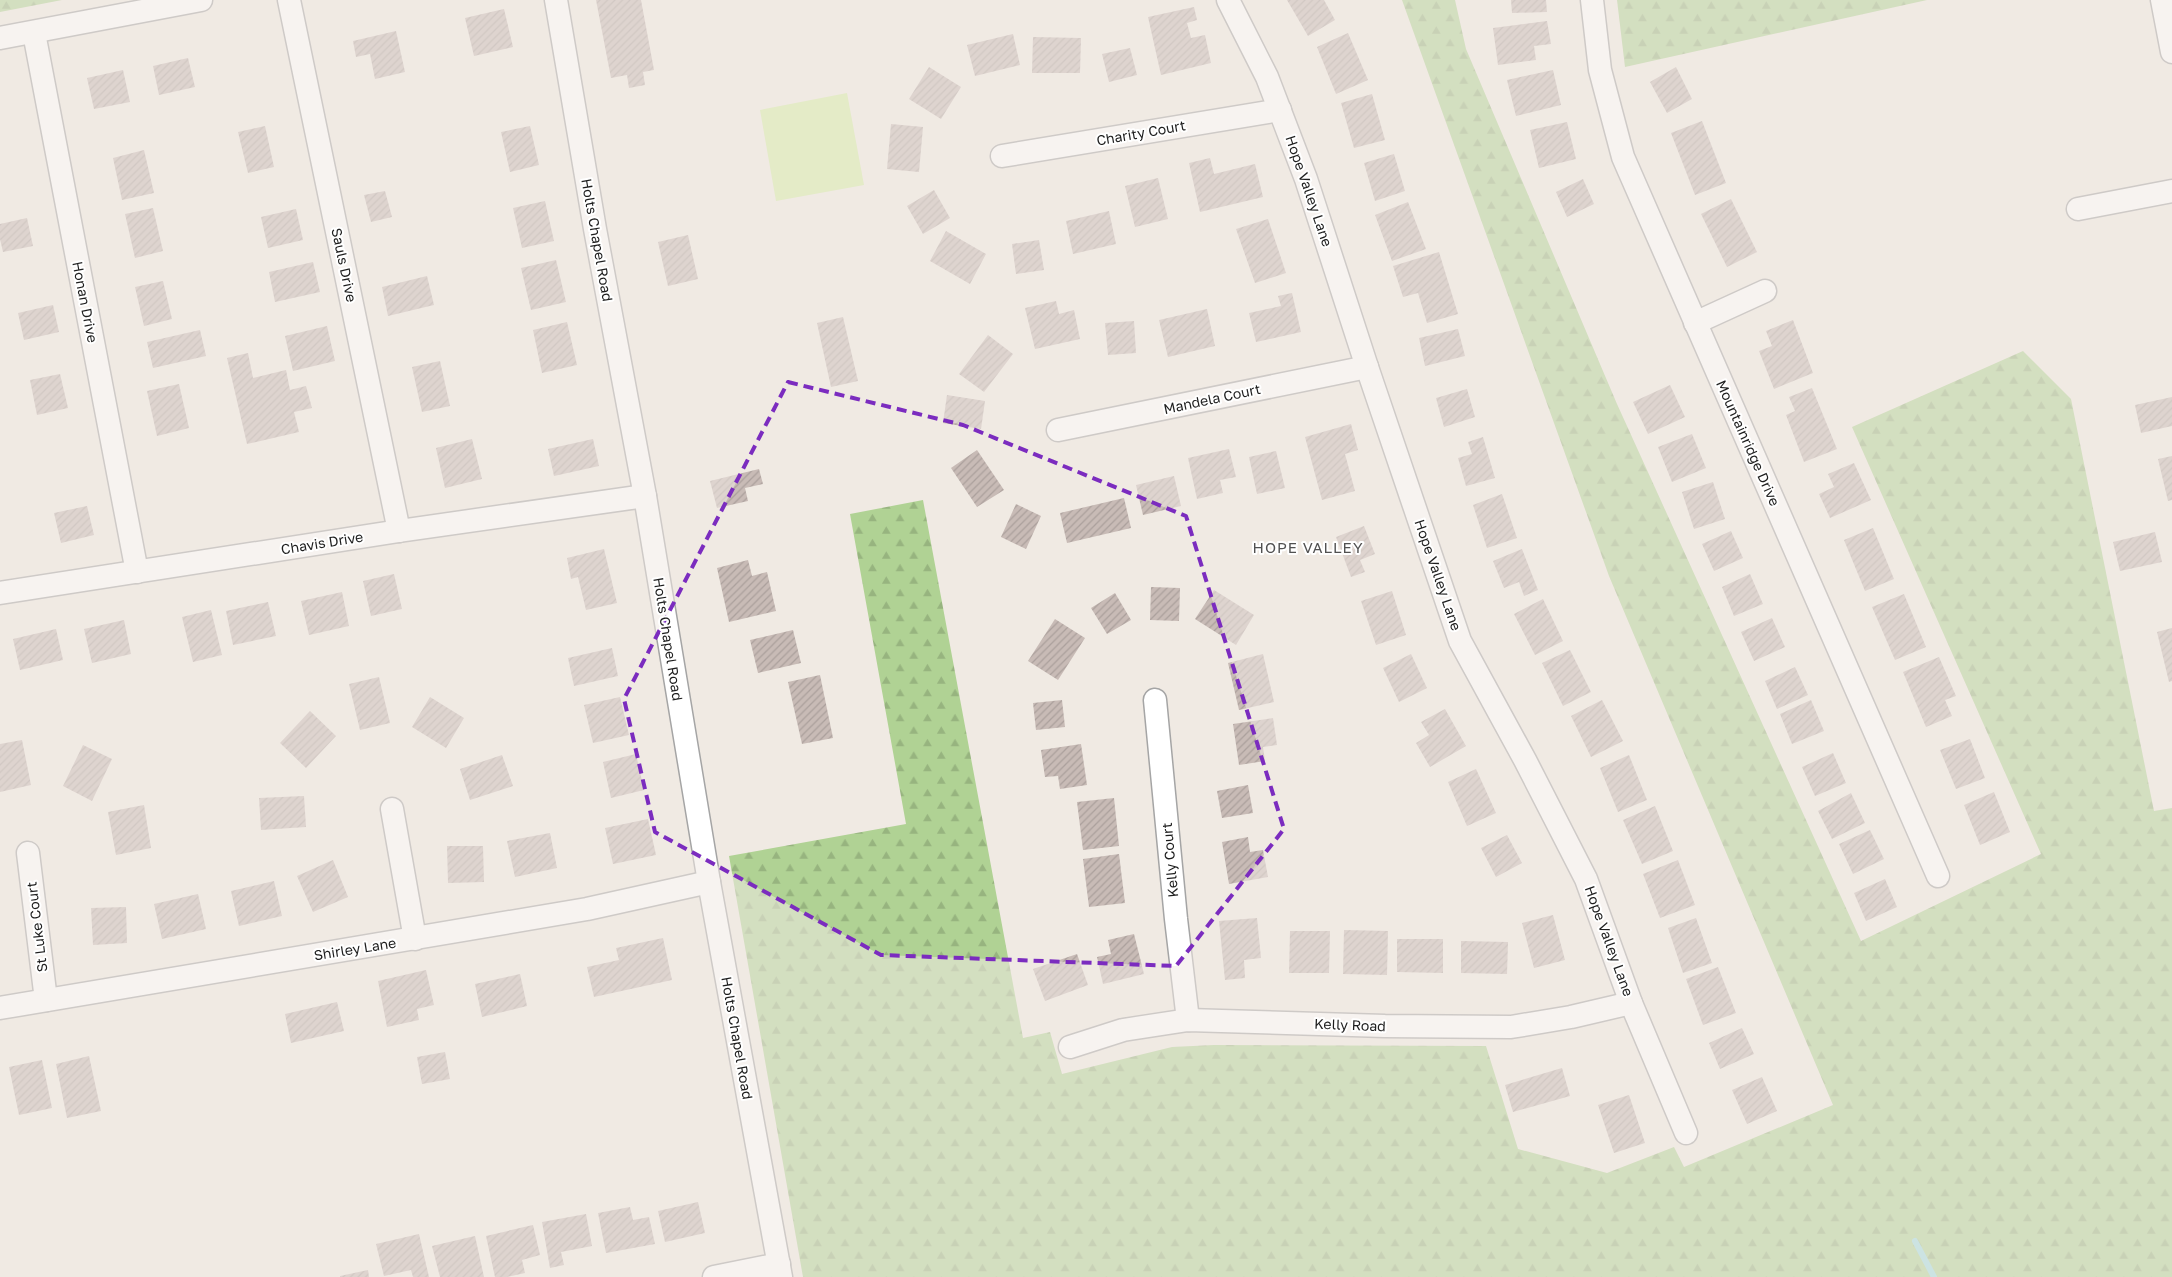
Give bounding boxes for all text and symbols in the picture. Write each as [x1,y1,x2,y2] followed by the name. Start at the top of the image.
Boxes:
[1095,116,1187,149] street label: Charity Court
[1282,133,1336,249] street label: Hope Valley Lane
[578,177,617,303] street label: Holts Chapel Road
[328,226,361,304] street label: Sauls Drive
[69,260,102,344] street label: Honan Drive
[1713,377,1784,508] street label: Mountainridge Drive
[1162,380,1262,417] street label: Mandela Court
[1411,517,1465,633] street label: Hope Valley Lane
[280,528,364,557] street label: Chavis Drive
[1253,538,1363,556] district label: HOPE VALLEY
[650,576,687,702] street label: Holts Chapel Road
[1158,822,1181,898] street label: Kelly Court
[23,881,50,973] street label: St Luke Court
[1582,883,1637,998] street label: Hope Valley Lane
[313,934,397,963] street label: Shirley Lane
[718,975,757,1101] street label: Holts Chapel Road
[1314,1015,1386,1034] street label: Kelly Road

